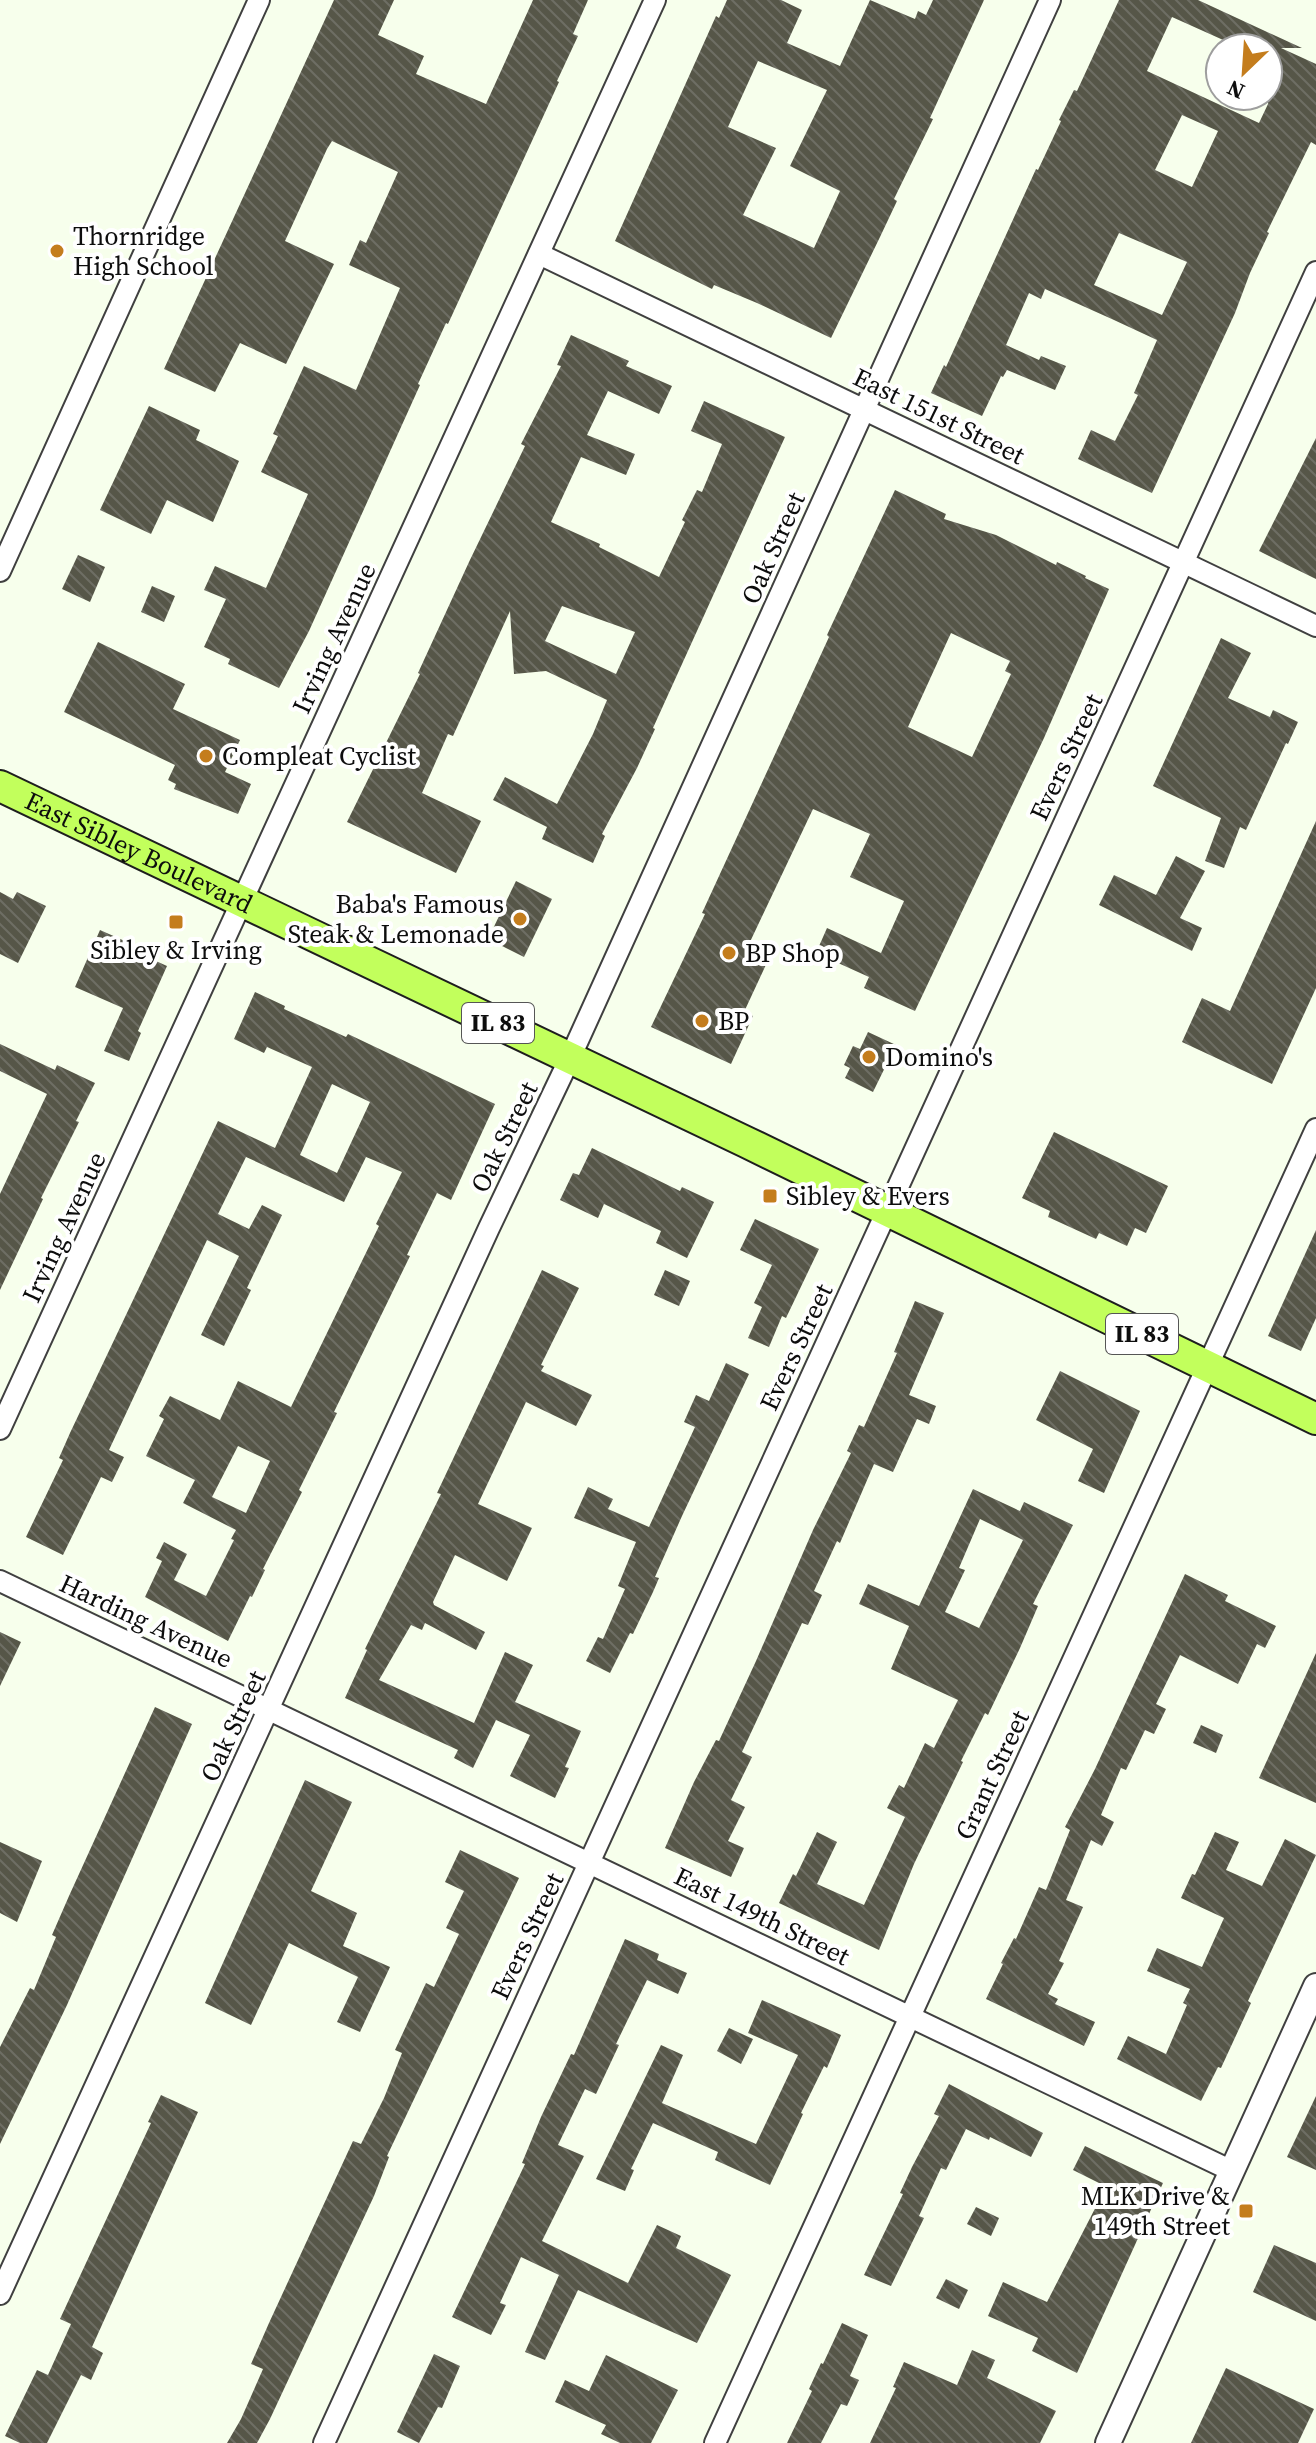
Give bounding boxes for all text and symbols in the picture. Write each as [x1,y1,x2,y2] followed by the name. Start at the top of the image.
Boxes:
[1204,32,1284,112] north arrow
[1222,73,1249,107] text: N
[73,218,214,284] place label: Thornridge High School
[48,242,66,260] marker: Thornridge High School
[847,359,1031,473] street label: East 151st Street
[732,486,814,610] street label: Oak Street
[283,557,385,719] street label: Irving Avenue
[1021,687,1111,826] street label: Evers Street
[222,738,416,774] place label: Compleat Cyclist
[197,747,215,765] marker: Compleat Cyclist
[19,783,259,922] street label: East Sibley Boulevard
[288,886,504,952] place label: Baba's Famous Steak & Lemonade
[511,910,529,928] marker: Baba's Famous Steak & Lemonade
[167,913,185,931] marker: Sibley & Irving
[90,932,262,968] place label: Sibley & Irving
[745,935,840,971] place label: BP Shop
[720,944,738,962] marker: BP Shop
[462,1003,534,1043] road number: IL 83
[718,1003,749,1039] place label: BP
[693,1012,711,1030] marker: BP
[885,1039,993,1075] place label: Domino's
[860,1048,878,1066] marker: Domino's
[462,1075,547,1198] street label: Oak Street
[13,1146,115,1308] street label: Irving Avenue
[786,1178,950,1214] place label: Sibley & Evers
[761,1187,779,1205] marker: Sibley & Evers
[751,1277,841,1416] street label: Evers Street
[1106,1314,1178,1354] road number: IL 83
[54,1565,238,1677] street label: Harding Avenue
[192,1664,275,1788] street label: Oak Street
[946,1704,1038,1846] street label: Grant Street
[668,1858,856,1974] street label: East 149th Street
[482,1866,572,2005] street label: Evers Street
[1081,2178,1231,2244] place label: MLK Drive & 149th Street
[1237,2202,1255,2220] marker: MLK Drive & 149th Street

